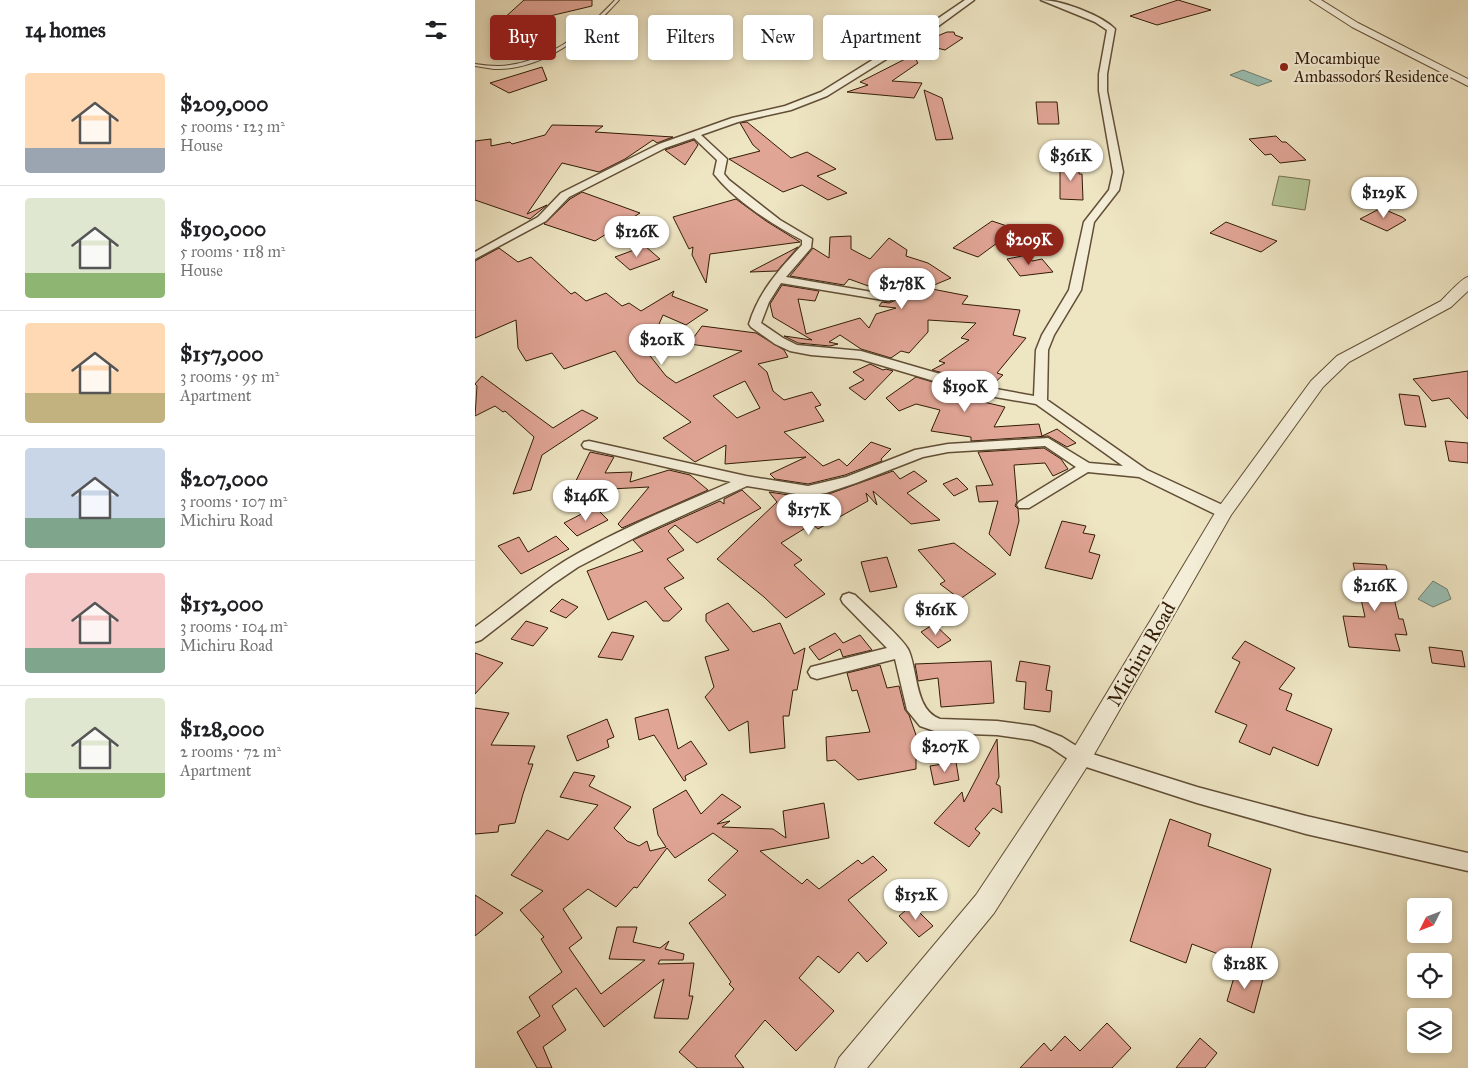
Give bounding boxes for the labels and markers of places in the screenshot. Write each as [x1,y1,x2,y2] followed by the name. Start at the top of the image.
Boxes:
[1293,49,1449,86] place label: Mocambique Ambassodorś Residence
[1278,61,1290,73] marker: Mocambique Ambassodorś Residence
[1036,140,1106,182] pin: $361K
[1349,176,1419,219] pin: $129K
[602,216,672,258] pin: $126K
[994,224,1064,266] pin: $209K
[867,268,937,310] pin: $278K
[627,324,697,366] pin: $201K
[930,370,1000,413] pin: $190K
[551,480,621,522] pin: $146K
[774,494,844,536] pin: $157K
[1340,570,1410,612] pin: $216K
[901,594,971,636] pin: $161K
[910,730,980,773] pin: $207K
[881,878,951,921] pin: $152K
[1210,948,1280,990] pin: $128K

